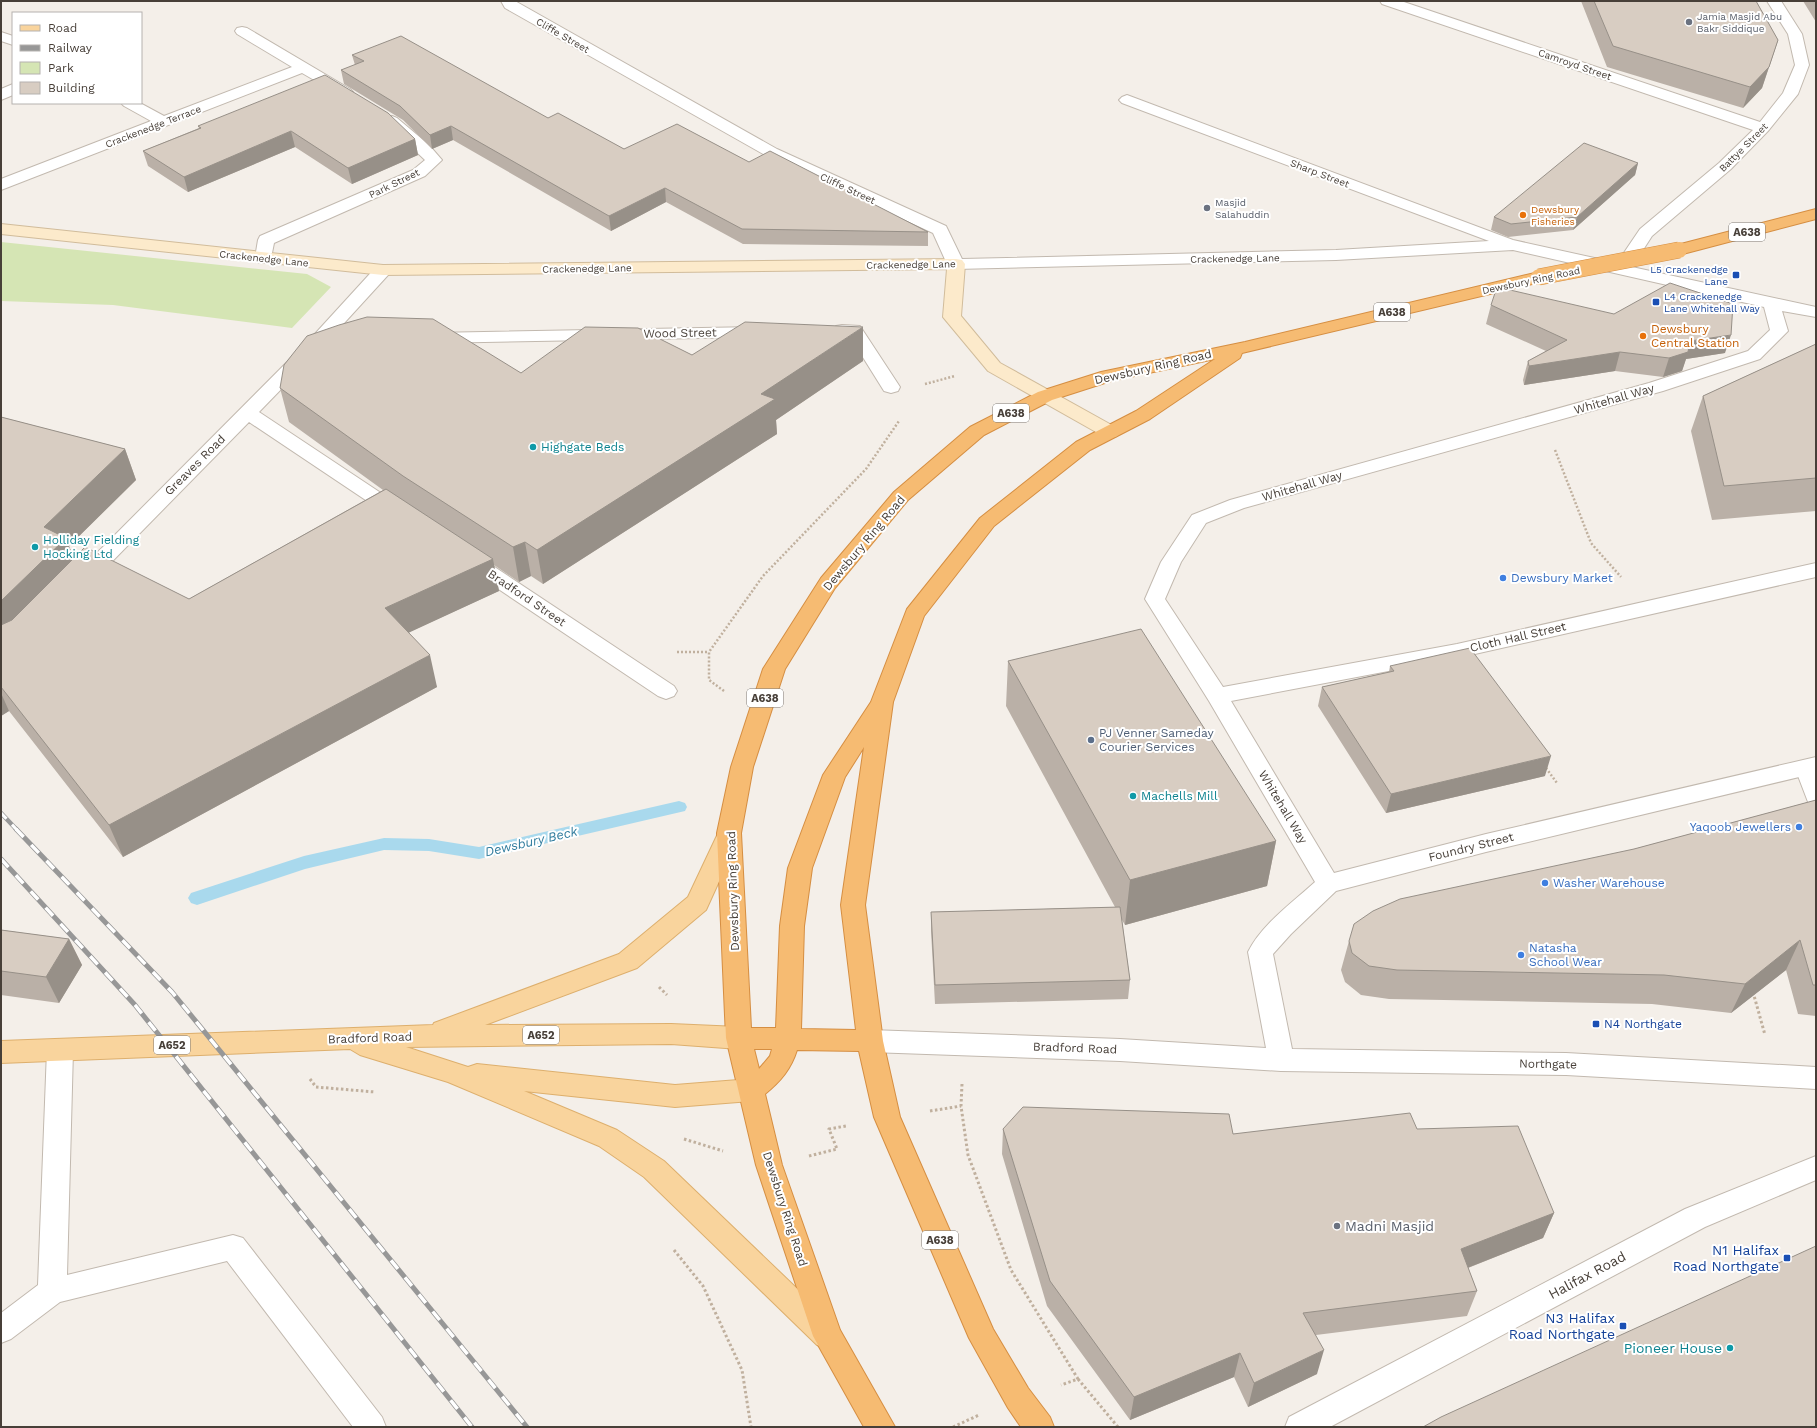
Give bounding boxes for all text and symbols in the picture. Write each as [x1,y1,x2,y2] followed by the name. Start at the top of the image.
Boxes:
[1697,11,1782,34] place label: Jamia Masjid Abu Bakr Siddique
[12,12,142,104] legend
[534,16,592,55] street label: Cliffe Street
[1684,17,1694,27] marker: Jamia Masjid Abu Bakr Siddique
[48,21,77,35] text: Road
[48,41,93,55] text: Railway
[1537,47,1614,82] street label: Camroyd Street
[48,61,74,75] text: Park
[48,81,95,95] text: Building
[104,103,203,150] street label: Crackenedge Terrace
[1717,120,1771,174] street label: Battye Street
[1289,157,1352,190] street label: Sharp Street
[367,166,422,200] street label: Park Street
[818,171,878,206] street label: Cliffe Street
[1215,197,1269,220] place label: Masjid Salahuddin
[1202,203,1212,213] marker: Masjid Salahuddin
[1531,204,1580,227] place label: Dewsbury Fisheries
[1518,210,1528,220] marker: Dewsbury Fisheries
[1729,223,1765,241] road number: A638
[219,248,309,269] street label: Crackenedge Lane
[1190,252,1280,265] street label: Crackenedge Lane
[866,258,956,271] street label: Crackenedge Lane
[542,262,632,275] street label: Crackenedge Lane
[1650,264,1728,287] place label: L5 Crackenedge Lane
[1481,265,1581,296] street label: Dewsbury Ring Road
[1731,270,1741,280] marker: L5 Crackenedge Lane
[1664,291,1761,314] place label: L4 Crackenedge Lane Whitehall Way
[1651,297,1661,307] marker: L4 Crackenedge Lane Whitehall Way
[1374,303,1410,321] road number: A638
[1651,322,1740,350] place label: Dewsbury Central Station
[643,325,717,341] street label: Wood Street
[1638,331,1648,341] marker: Dewsbury Central Station
[1093,347,1213,387] street label: Dewsbury Ring Road
[1572,381,1656,417] street label: Whitehall Way
[993,404,1029,422] road number: A638
[162,432,228,498] street label: Greaves Road
[541,440,624,454] place label: Highgate Beds
[528,442,538,452] marker: Highgate Beds
[1260,468,1344,504] street label: Whitehall Way
[820,493,908,593] street label: Dewsbury Ring Road
[43,533,140,561] place label: Holliday Fielding Hocking Ltd
[30,542,40,552] marker: Holliday Fielding Hocking Ltd
[485,567,569,629] street label: Bradford Street
[1511,571,1613,585] place label: Dewsbury Market
[1498,573,1508,583] marker: Dewsbury Market
[1469,619,1567,655] street label: Cloth Hall Street
[747,689,783,707] road number: A638
[1099,726,1214,754] place label: PJ Venner Sameday Courier Services
[1086,735,1096,745] marker: PJ Venner Sameday Courier Services
[1256,768,1311,847] street label: Whitehall Way
[1141,789,1218,803] place label: Machells Mill
[1128,791,1138,801] marker: Machells Mill
[1690,820,1791,834] place label: Yaqoob Jewellers
[1794,822,1804,832] marker: Yaqoob Jewellers
[483,823,580,859] water label: Dewsbury Beck
[1427,830,1515,864] street label: Foundry Street
[724,831,742,951] street label: Dewsbury Ring Road
[1553,876,1665,890] place label: Washer Warehouse
[1540,878,1550,888] marker: Washer Warehouse
[1529,941,1602,969] place label: Natasha School Wear
[1516,950,1526,960] marker: Natasha School Wear
[1604,1017,1682,1031] place label: N4 Northgate
[1591,1019,1601,1029] marker: N4 Northgate
[523,1026,559,1044] road number: A652
[328,1030,412,1046] street label: Bradford Road
[154,1036,190,1054] road number: A652
[1033,1040,1117,1056] street label: Bradford Road
[1519,1056,1577,1072] street label: Northgate
[760,1150,810,1268] street label: Dewsbury Ring Road
[1345,1218,1434,1234] place label: Madni Masjid
[1332,1221,1342,1231] marker: Madni Masjid
[922,1231,958,1249] road number: A638
[1673,1242,1779,1274] place label: N1 Halifax Road Northgate
[1546,1248,1628,1302] street label: Halifax Road
[1782,1253,1792,1263] marker: N1 Halifax Road Northgate
[1509,1310,1615,1342] place label: N3 Halifax Road Northgate
[1618,1321,1628,1331] marker: N3 Halifax Road Northgate
[1624,1340,1722,1356] place label: Pioneer House
[1725,1343,1735,1353] marker: Pioneer House

